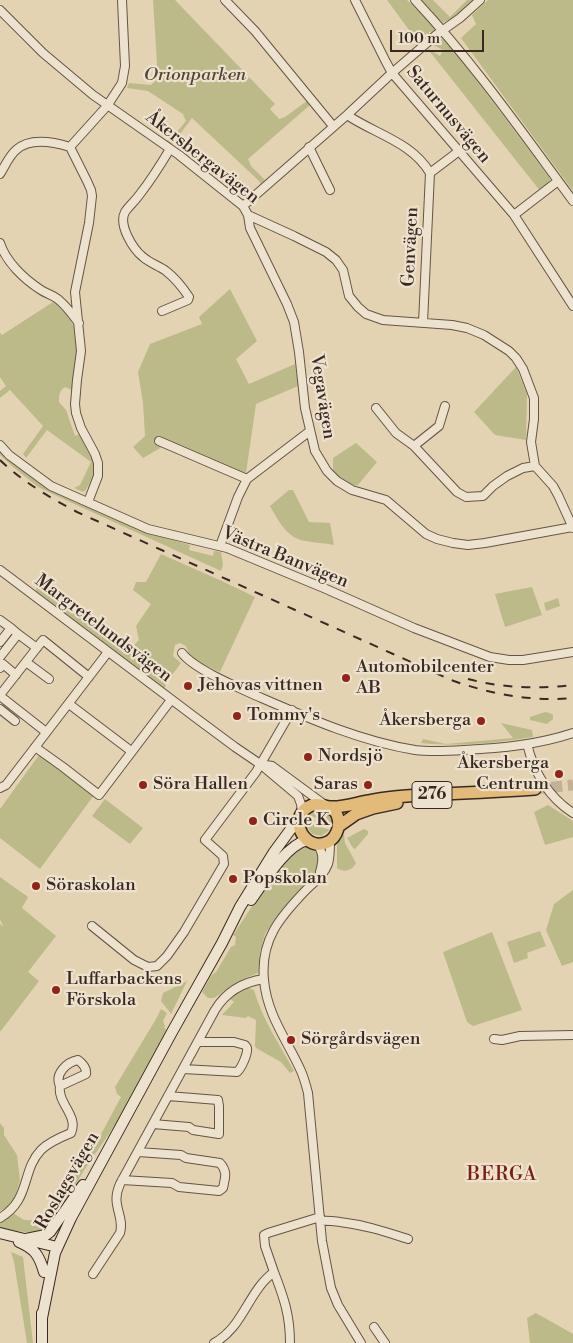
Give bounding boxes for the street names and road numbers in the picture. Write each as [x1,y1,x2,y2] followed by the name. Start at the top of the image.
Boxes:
[401,62,495,168] street label: Saturnusvägen
[141,107,263,209] street label: Åkersbergavägen
[398,207,424,287] street label: Genvägen
[305,353,339,441] street label: Vegavägen
[219,523,351,593] street label: Västra Banvägen
[30,570,176,688] street label: Margretelundsvägen
[412,782,452,808] road number: 276
[31,1128,105,1234] street label: Roslagsvägen

